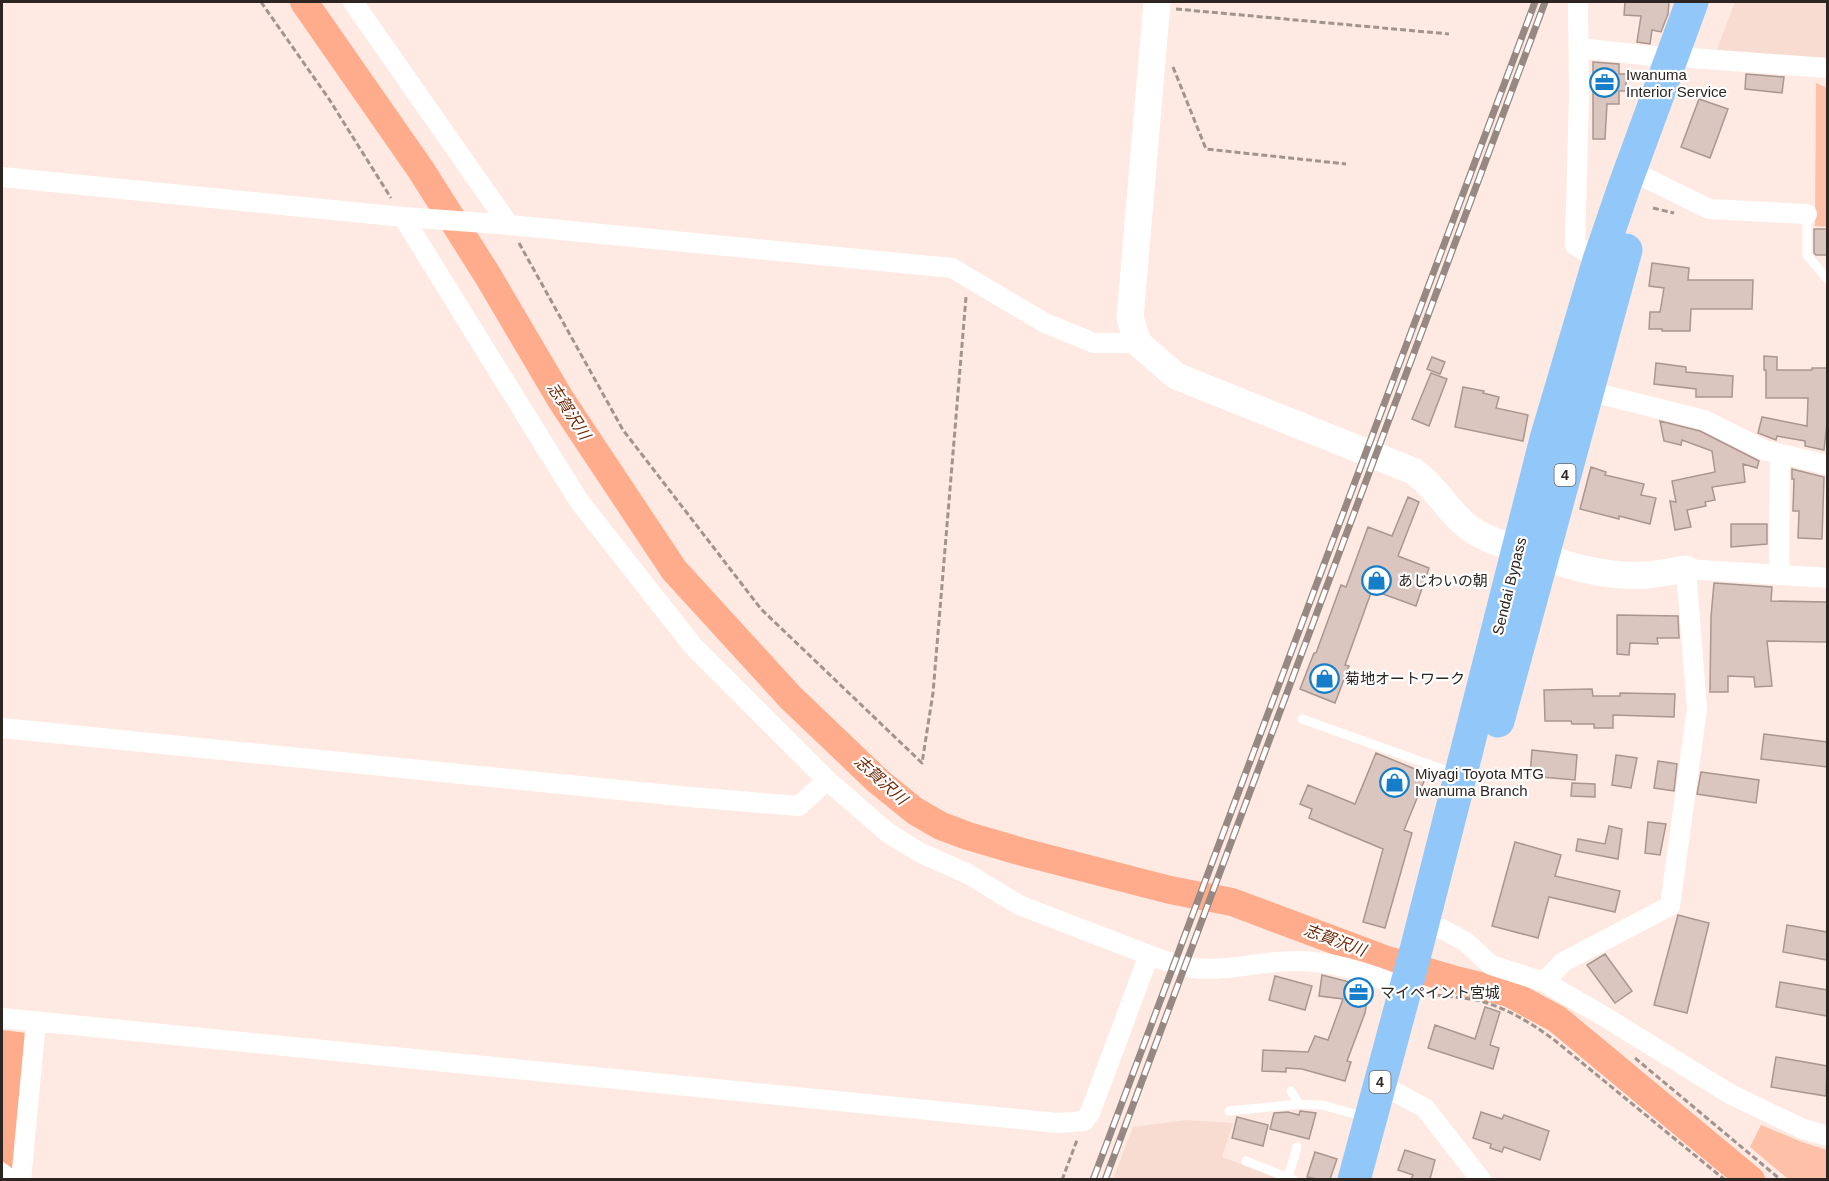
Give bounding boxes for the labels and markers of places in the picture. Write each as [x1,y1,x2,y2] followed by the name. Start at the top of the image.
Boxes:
[1626,66,1727,100] place label: Iwanuma Interior Service
[1589,67,1621,99] office icon: Iwanuma Interior Service
[1361,564,1393,596] shop icon: あじわいの朝
[1398,572,1488,589] place label: あじわいの朝
[1308,662,1340,694] shop icon: 菊地オートワーク
[1345,670,1465,687] place label: 菊地オートワーク
[1415,765,1544,799] place label: Miyagi Toyota MTG Iwanuma Branch
[1378,766,1410,798] shop icon: Miyagi Toyota MTG Iwanuma Branch
[1343,976,1375,1008] office icon: マイペイント宮城
[1380,984,1500,1001] place label: マイペイント宮城

